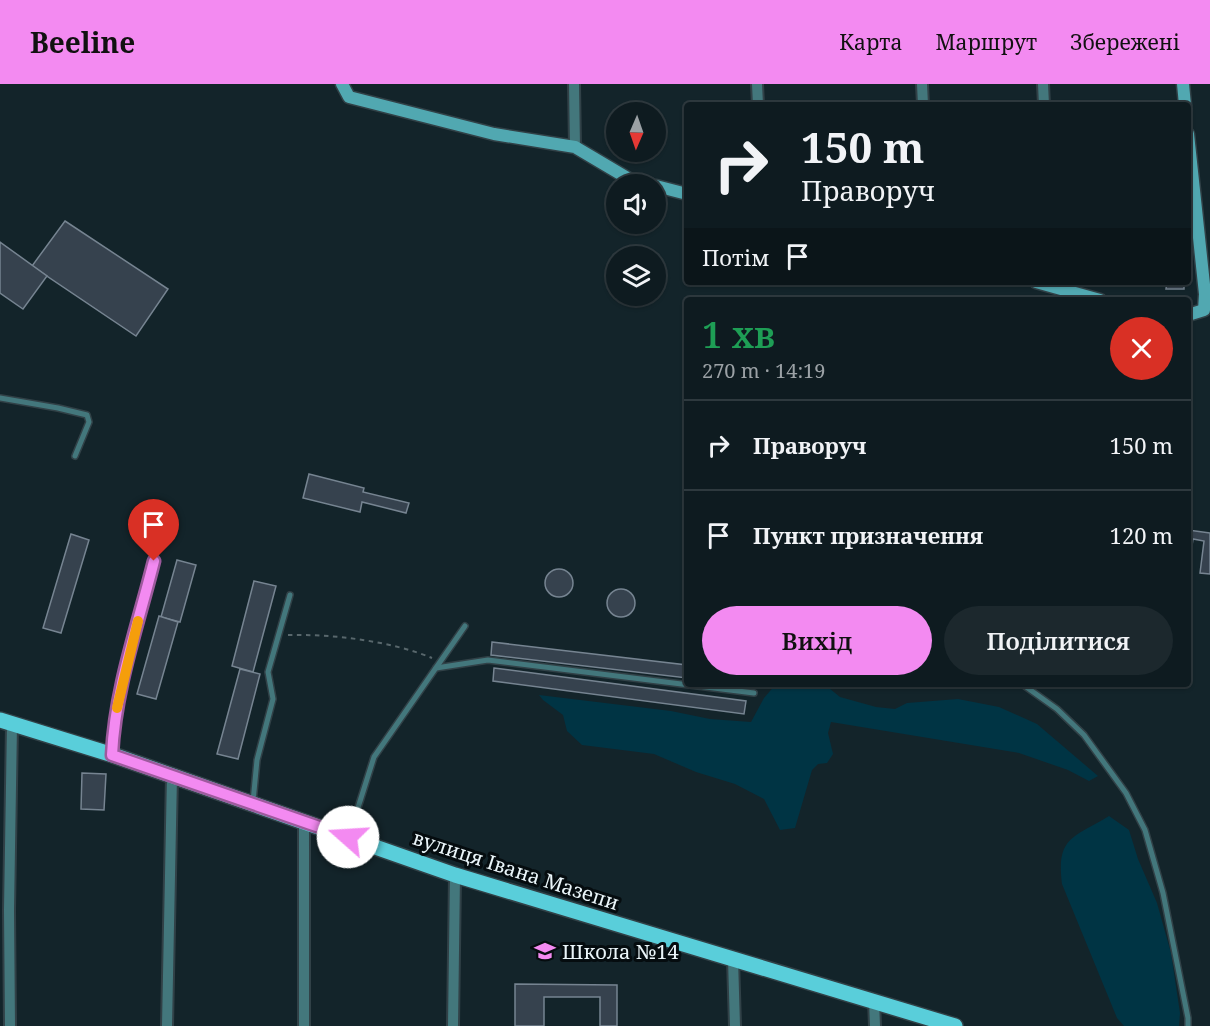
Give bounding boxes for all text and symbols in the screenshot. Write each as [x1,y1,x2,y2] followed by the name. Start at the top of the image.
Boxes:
[30,23,135,61] text: Beeline
[839,28,902,56] text: Карта
[935,28,1037,56] text: Маршрут
[1070,28,1180,56] text: Збережені
[606,102,666,162] north arrow
[606,102,666,306] map controls
[801,118,925,175] text: 150 m
[702,126,780,204] icon: right
[801,172,935,209] text: Праворуч
[606,174,666,234] button: sound
[781,240,814,273] icon: arrive
[702,242,769,272] text: Потім
[606,246,666,306] button: layers
[702,310,775,359] text: 1 хв
[1110,317,1173,380] button: close
[702,357,825,384] text: 270 m · 14:19
[702,429,735,462] icon: right
[753,430,867,460] text: Праворуч
[1110,430,1173,460] text: 150 m
[128,499,179,561] pin
[137,508,170,541] icon: arrive
[702,519,735,552] icon: arrive
[753,520,983,550] text: Пункт призначення
[1110,520,1173,550] text: 120 m
[702,606,932,675] button: Вихід
[944,606,1173,675] button: Поділитися
[316,805,380,869] position arrow
[409,824,623,916] street label: вулиця Івана Мазепи
[562,938,679,965] place label: Школа №14
[533,939,557,963] school or university icon: Школа №14

